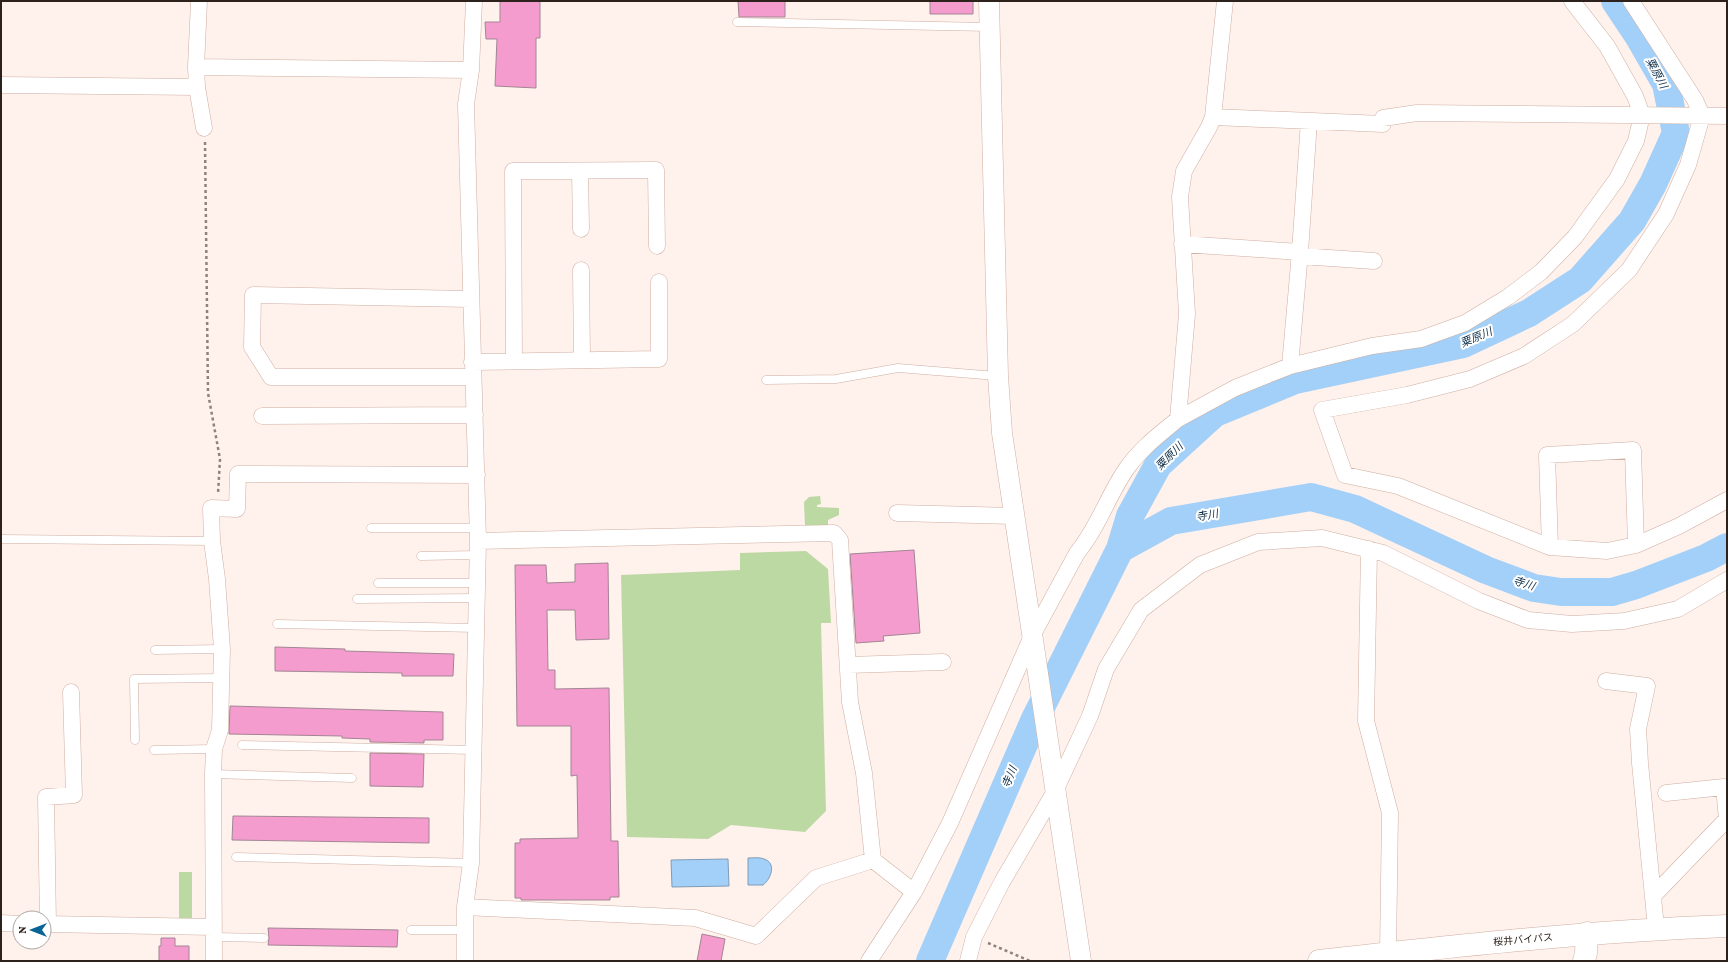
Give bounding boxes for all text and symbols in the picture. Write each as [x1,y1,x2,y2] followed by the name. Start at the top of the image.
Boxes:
[1644,56,1671,91] water label: 粟原川
[1458,325,1494,349] water label: 粟原川
[1153,439,1186,472] water label: 粟原川
[1195,507,1220,523] water label: 寺川
[1512,574,1537,592] water label: 寺川
[999,764,1019,789] water label: 寺川
[12,910,52,950] north arrow
[16,926,28,934] text: N
[1493,931,1553,948] street label: 桜井バイパス

